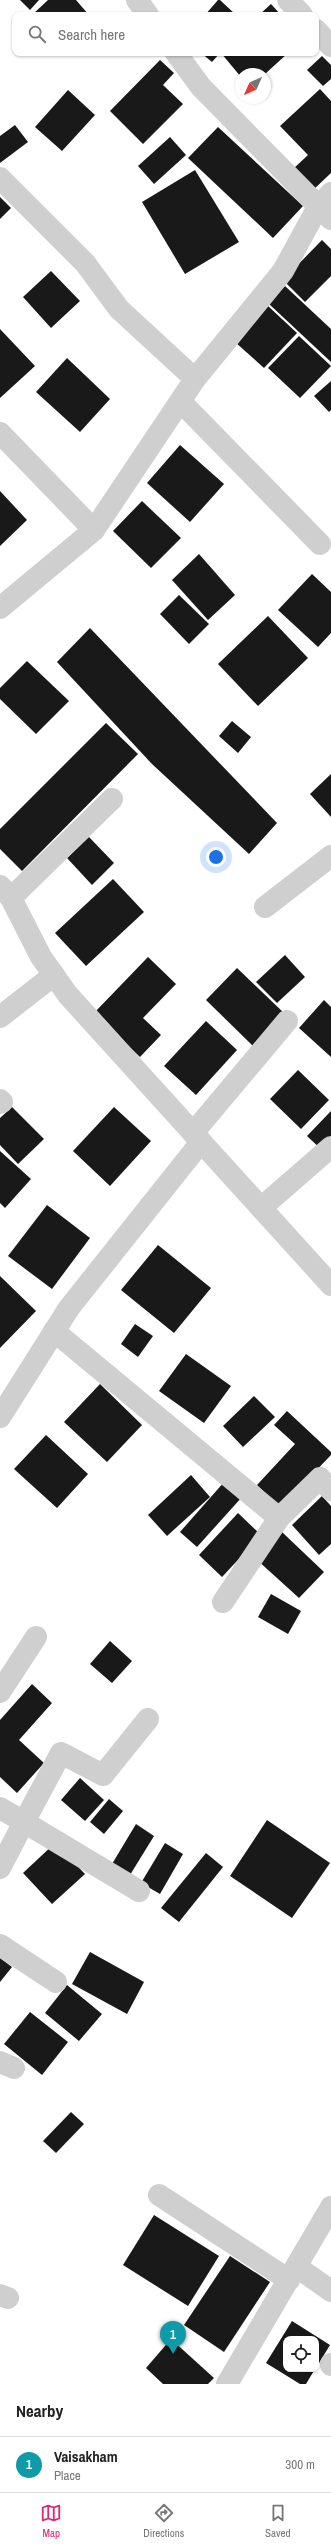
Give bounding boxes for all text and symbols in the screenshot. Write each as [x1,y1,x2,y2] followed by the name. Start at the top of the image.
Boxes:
[12,12,319,56] search box
[26,23,48,45] icon: search
[58,24,125,45] text: Search here
[235,68,271,104] north arrow
[206,847,226,867] your location
[160,2321,186,2354] pin: 1
[283,2336,319,2372] map controls
[283,2336,319,2372] button: locate
[16,2399,63,2422] text: Nearby
[54,2446,118,2467] text: Vaisakham
[26,2456,32,2473] text: 1
[285,2456,315,2473] text: 300 m
[54,2467,81,2484] text: Place
[40,2502,62,2540] tab: Map
[143,2502,184,2540] tab: Directions
[265,2502,291,2540] tab: Saved

